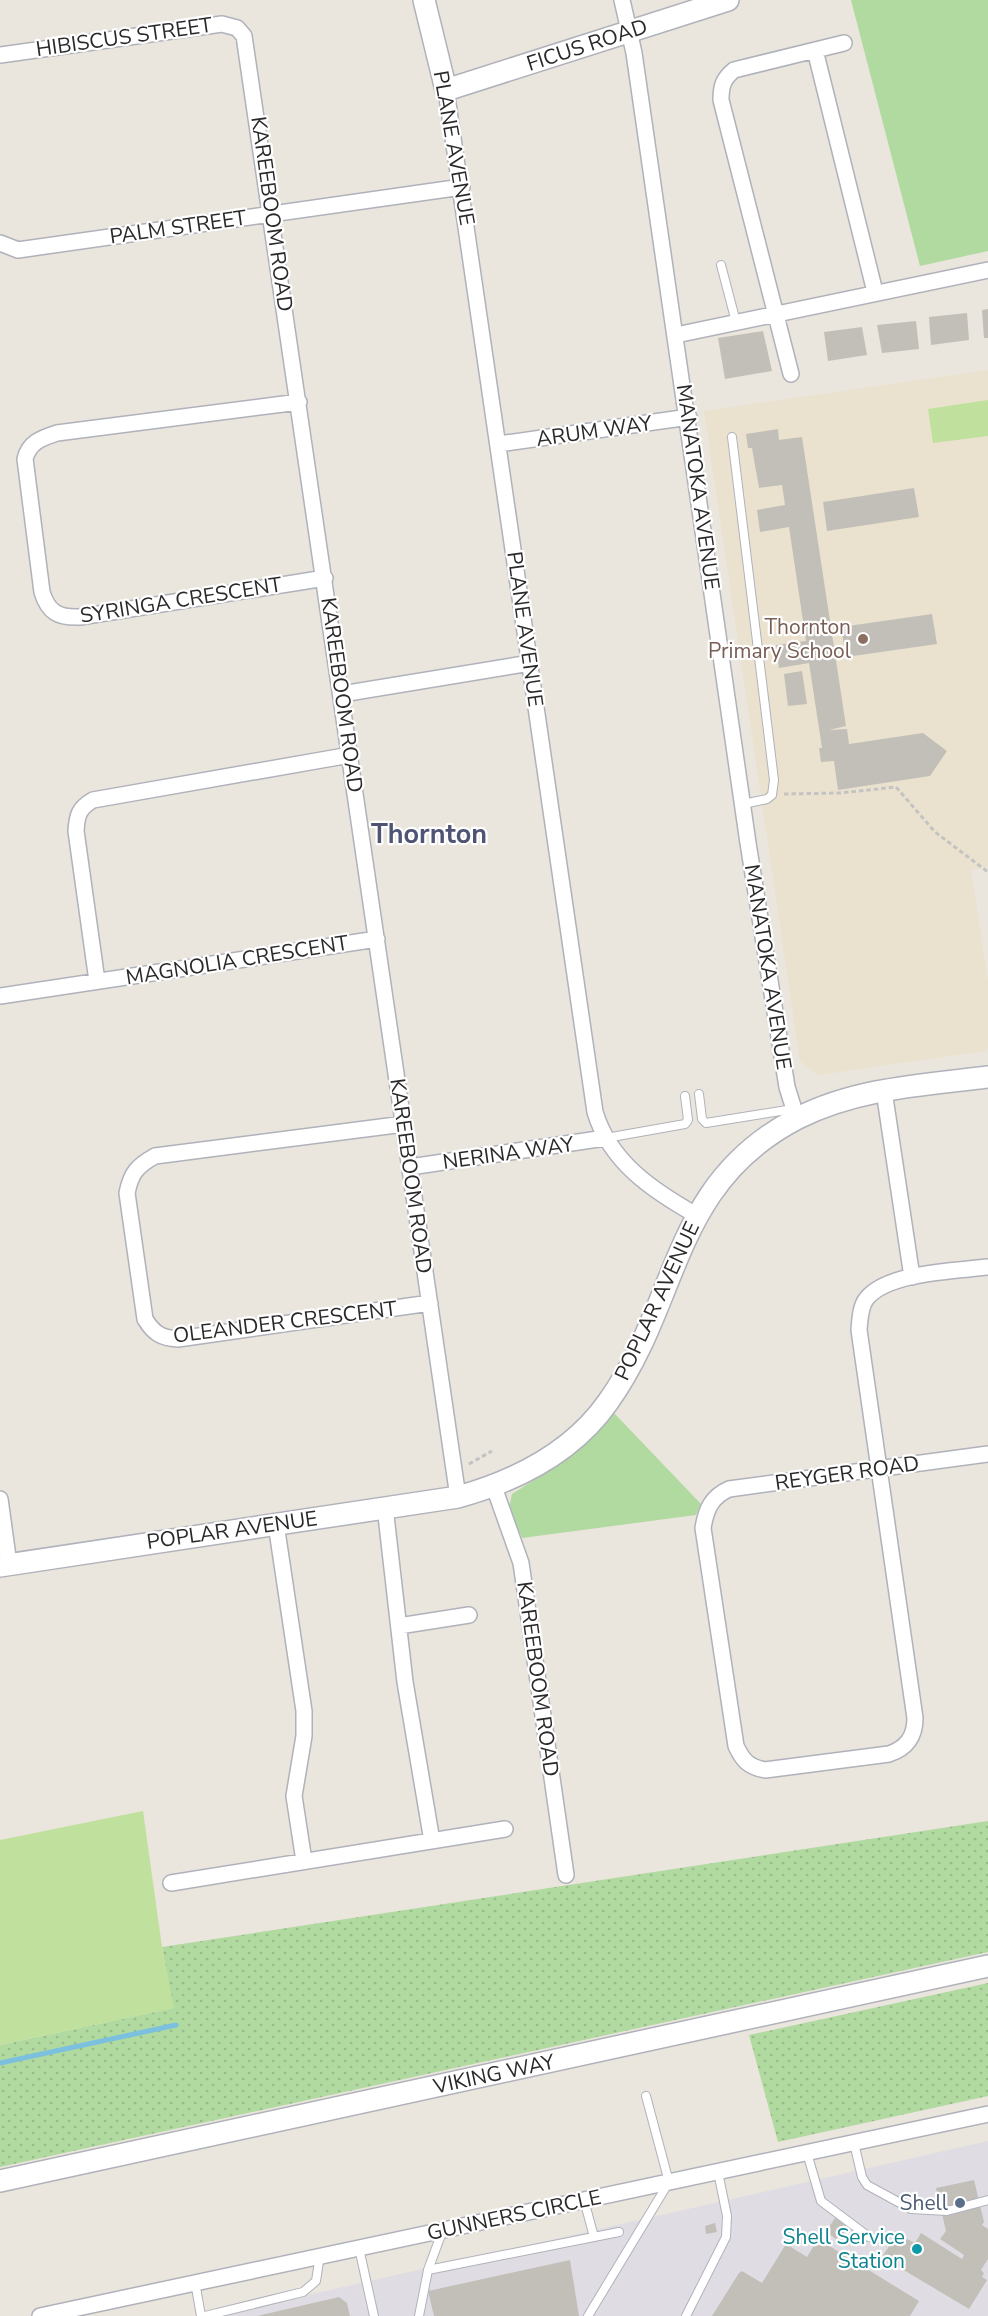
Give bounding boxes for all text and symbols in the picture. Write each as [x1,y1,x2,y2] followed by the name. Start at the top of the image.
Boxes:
[34,11,214,63] street label: HIBISCUS STREET
[523,12,651,78] street label: FICUS ROAD
[427,68,481,228] street label: PLANE AVENUE
[244,115,300,313] street label: KAREEBOOM ROAD
[108,203,249,250] street label: PALM STREET
[670,382,726,592] street label: MANATOKA AVENUE
[534,409,654,453] street label: ARUM WAY
[500,549,550,709] street label: PLANE AVENUE
[78,570,284,630] street label: SYRINGA CRESCENT
[314,596,370,794] street label: KAREEBOOM ROAD
[708,613,852,665] place label: Thornton Primary School
[856,632,870,646] marker: Thornton Primary School
[371,816,487,853] district label: Thornton
[738,862,798,1072] street label: MANATOKA AVENUE
[124,929,351,991] street label: MAGNOLIA CRESCENT
[383,1077,439,1275] street label: KAREEBOOM ROAD
[441,1130,576,1176] street label: NERINA WAY
[608,1217,706,1385] street label: POPLAR AVENUE
[172,1294,399,1350] street label: OLEANDER CRESCENT
[773,1449,921,1497] street label: REYGER ROAD
[145,1504,319,1556] street label: POPLAR AVENUE
[510,1580,566,1778] street label: KAREEBOOM ROAD
[430,2047,558,2101] street label: VIKING WAY
[424,2183,604,2247] street label: GUNNERS CIRCLE
[900,2189,949,2217] place label: Shell
[953,2196,967,2210] marker: Shell
[783,2223,905,2275] place label: Shell Service Station
[910,2242,924,2256] marker: Shell Service Station

